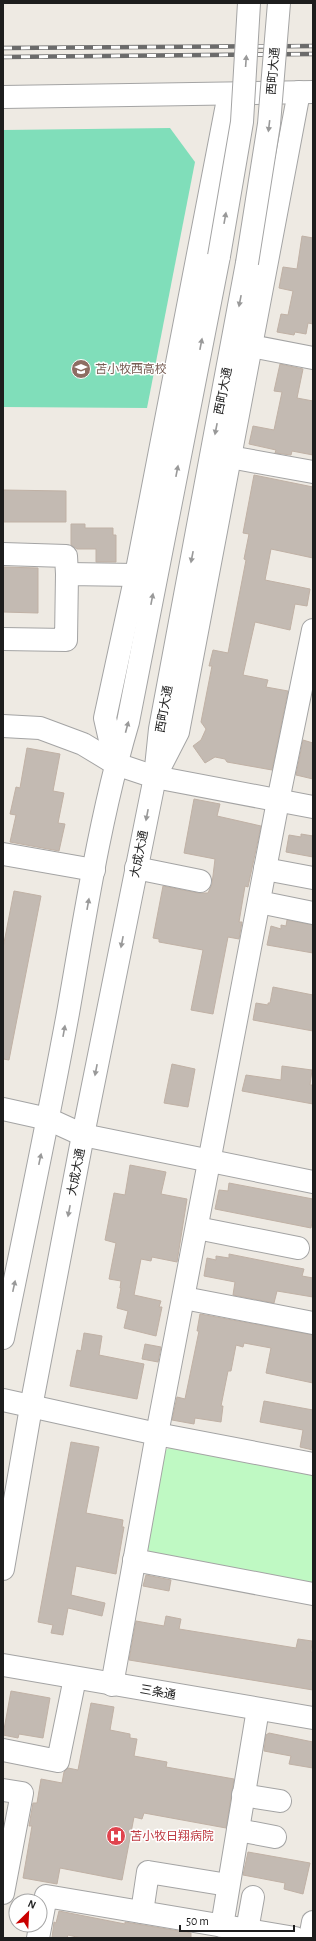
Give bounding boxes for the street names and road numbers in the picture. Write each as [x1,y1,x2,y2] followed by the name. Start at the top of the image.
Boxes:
[264,46,281,95] street label: 西町大通
[212,366,233,416] street label: 西町大通
[153,684,174,734] street label: 西町大通
[128,829,149,879] street label: 大成大通
[65,1147,86,1197] street label: 大成大通
[139,1682,177,1701] street label: 三条通

